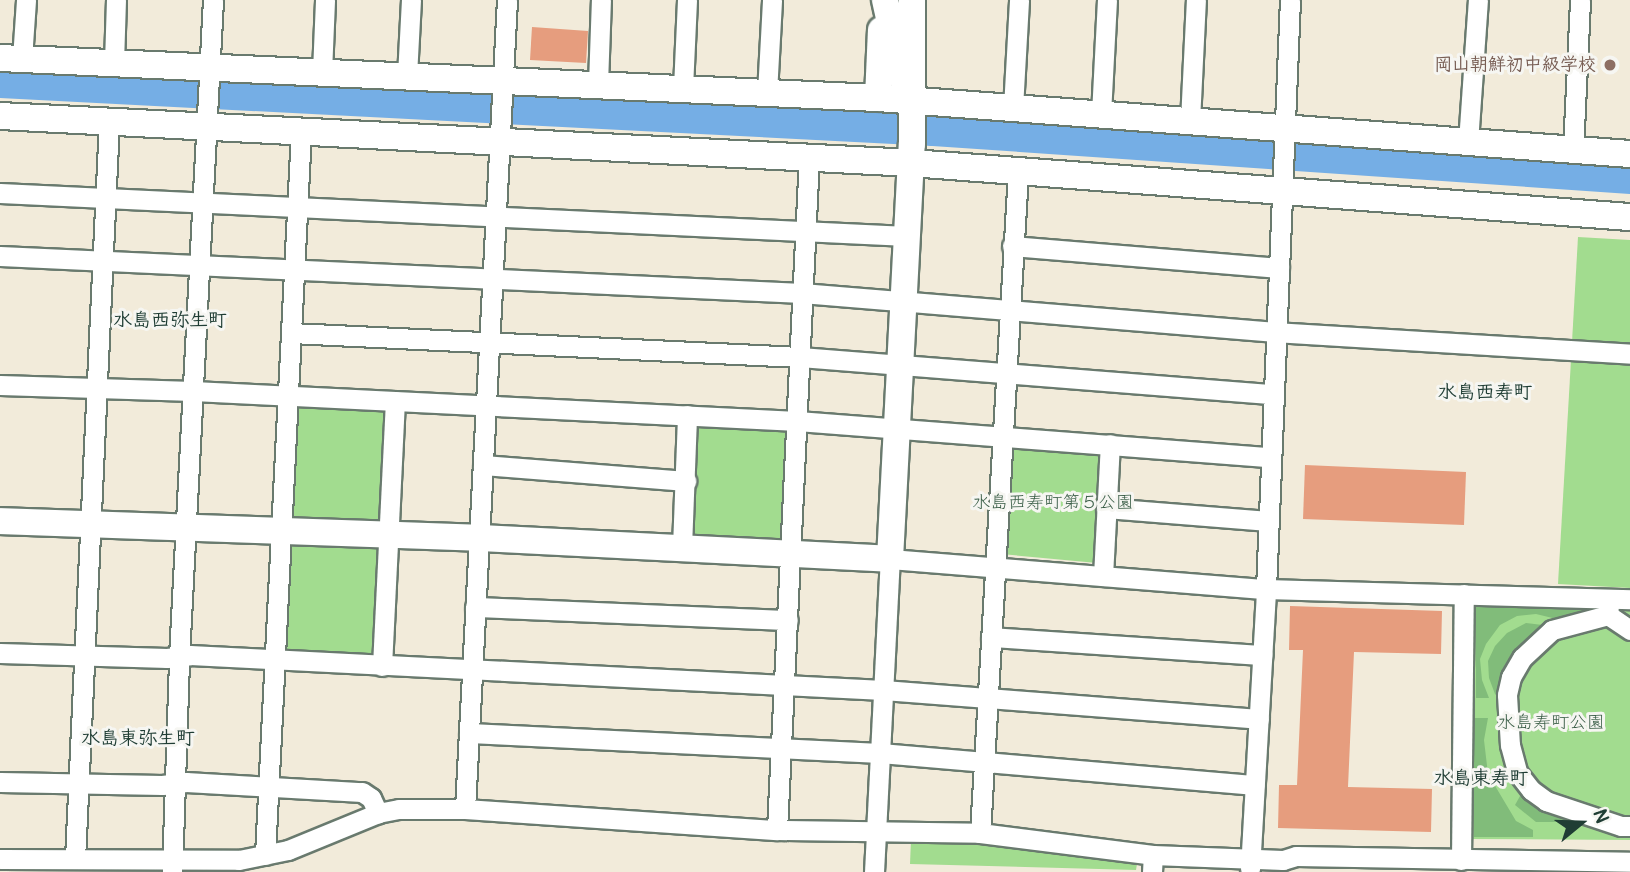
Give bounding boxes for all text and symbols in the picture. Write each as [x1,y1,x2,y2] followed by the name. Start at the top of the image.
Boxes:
[1434,54,1596,76] place label: 岡山朝鮮初中級学校
[1602,57,1618,73] marker: 岡山朝鮮初中級学校
[113,310,227,332] district label: 水島西弥生町
[1438,382,1532,404] district label: 水島西寿町
[972,492,1134,514] park label: 水島西寿町第５公園
[1497,712,1605,734] park label: 水島寿町公園
[81,728,195,750] district label: 水島東弥生町
[1434,768,1528,790] district label: 水島東寿町
[1546,788,1616,858] north arrow
[1587,806,1614,826] text: N

